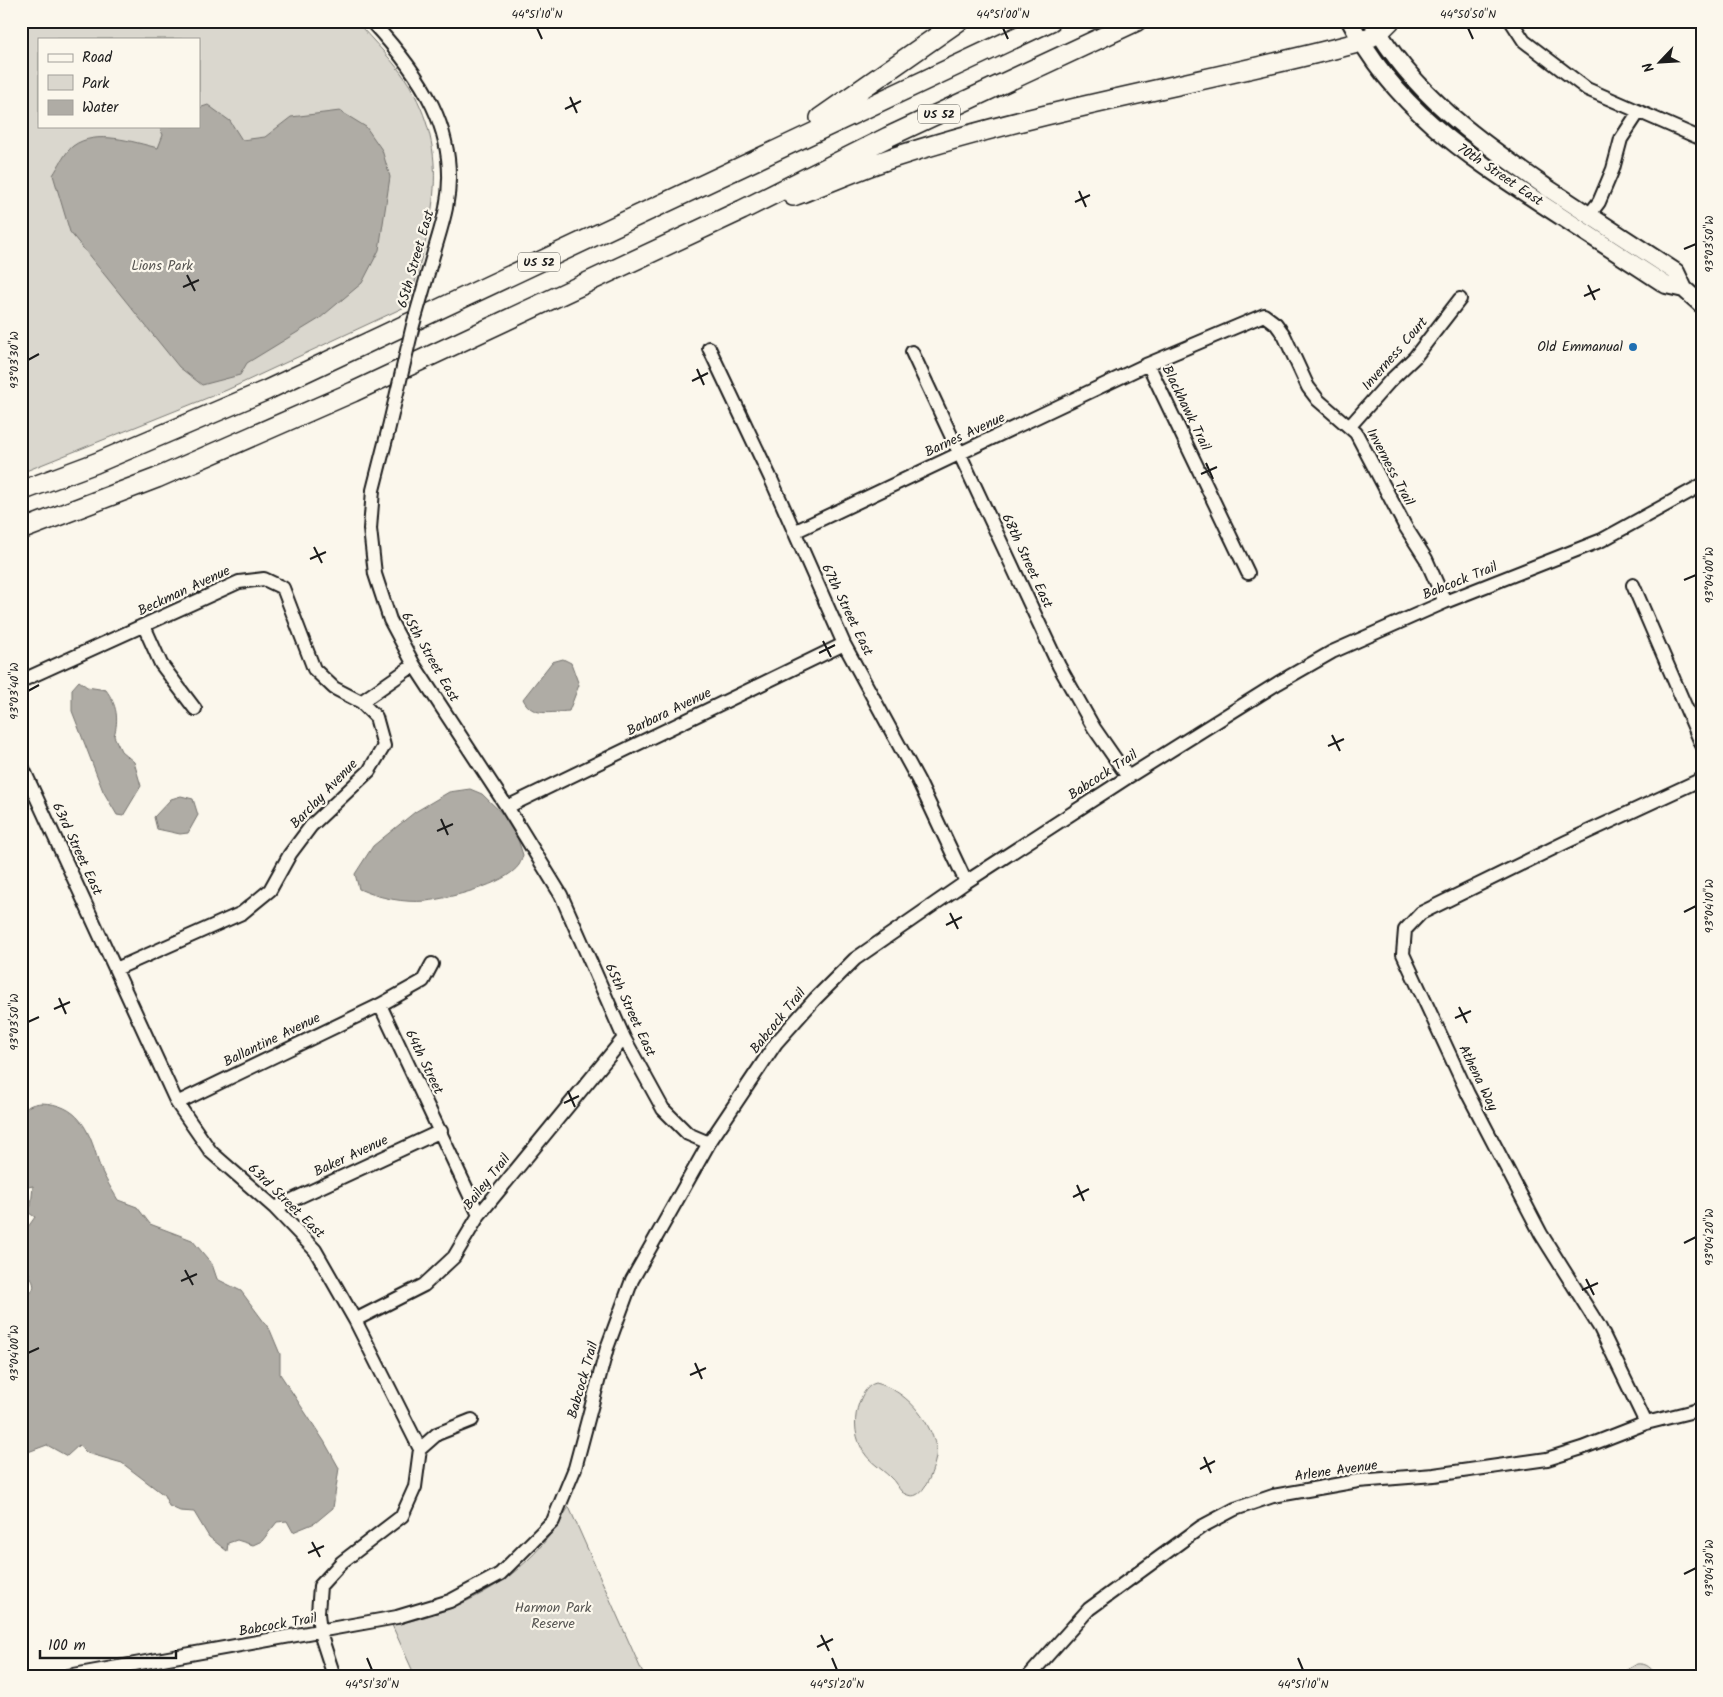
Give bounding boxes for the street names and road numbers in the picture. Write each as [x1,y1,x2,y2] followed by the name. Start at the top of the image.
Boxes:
[918,105,960,124] road number: US 52
[1453,138,1548,212] street label: 70th Street East
[391,207,441,311] street label: 65th Street East
[518,252,560,272] road number: US 52
[1357,312,1434,396] street label: Inverness Court
[1156,361,1216,455] street label: Blackhawk Trail
[921,406,1010,463] street label: Barnes Avenue
[1360,424,1420,510] street label: Inverness Trail
[995,510,1059,612] street label: 68th Street East
[1419,556,1501,606] street label: Babcock Trail
[134,560,235,622] street label: Beckman Avenue
[815,560,879,660] street label: 67th Street East
[395,608,465,707] street label: 65th Street East
[623,682,716,742] street label: Barbara Avenue
[1064,744,1143,806] street label: Babcock Trail
[285,754,364,834] street label: Barclay Avenue
[46,799,108,900] street label: 63rd Street East
[599,960,662,1061] street label: 65th Street East
[745,983,812,1059] street label: Babcock Trail
[220,1007,325,1073] street label: Ballantine Avenue
[399,1026,449,1099] street label: 64th Street
[1452,1041,1504,1115] street label: Athena Way
[310,1129,392,1183] street label: Baker Avenue
[458,1149,516,1215] street label: Bailey Trail
[242,1158,330,1244] street label: 63rd Street East
[561,1338,605,1421] street label: Babcock Trail
[1293,1454,1380,1488] street label: Arlene Avenue
[237,1607,319,1643] street label: Babcock Trail

